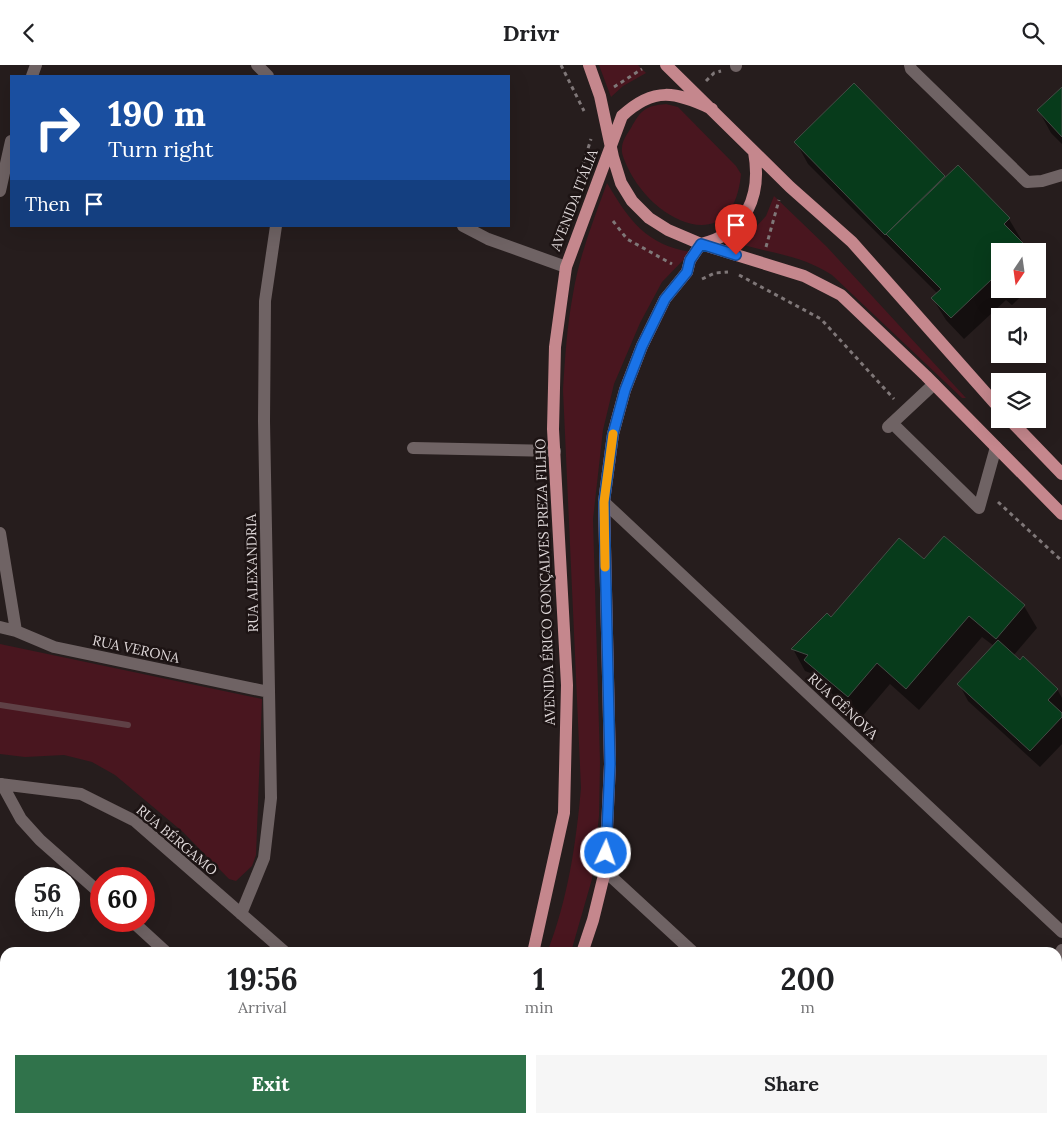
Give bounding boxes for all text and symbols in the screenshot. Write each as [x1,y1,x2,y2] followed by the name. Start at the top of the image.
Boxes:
[15,19,43,47] icon: back
[503,19,559,47] text: Drivr
[1019,19,1047,47] icon: search
[108,91,206,136] text: 190 m
[25,95,90,160] icon: right
[108,135,213,163] text: Turn right
[546,146,602,254] street label: AVENIDA ITÁLIA
[80,190,108,218] icon: arrive
[25,192,70,216] text: Then
[715,204,757,255] pin
[722,211,750,239] icon: arrive
[991,243,1046,297] north arrow
[991,243,1046,428] map controls
[991,308,1046,363] button: sound
[991,373,1046,428] button: layers
[531,438,559,727] street label: AVENIDA ÉRICO GONÇALVES PREZA FILHO
[242,513,262,632] street label: RUA ALEXANDRIA
[91,631,181,667] street label: RUA VERONA
[804,669,882,743] street label: RUA GÊNOVA
[133,801,221,879] street label: RUA BÉRGAMO
[579,826,631,878] position arrow
[90,867,155,932] speed limit sign: 60
[34,877,61,909] text: 56
[31,904,64,919] text: km/h
[227,960,298,998] text: 19:56
[533,960,545,998] text: 1
[781,960,835,998] text: 200
[238,997,287,1017] text: Arrival
[525,997,553,1017] text: min
[801,997,815,1017] text: m
[15,1055,526,1113] button: Exit
[536,1055,1047,1113] button: Share

